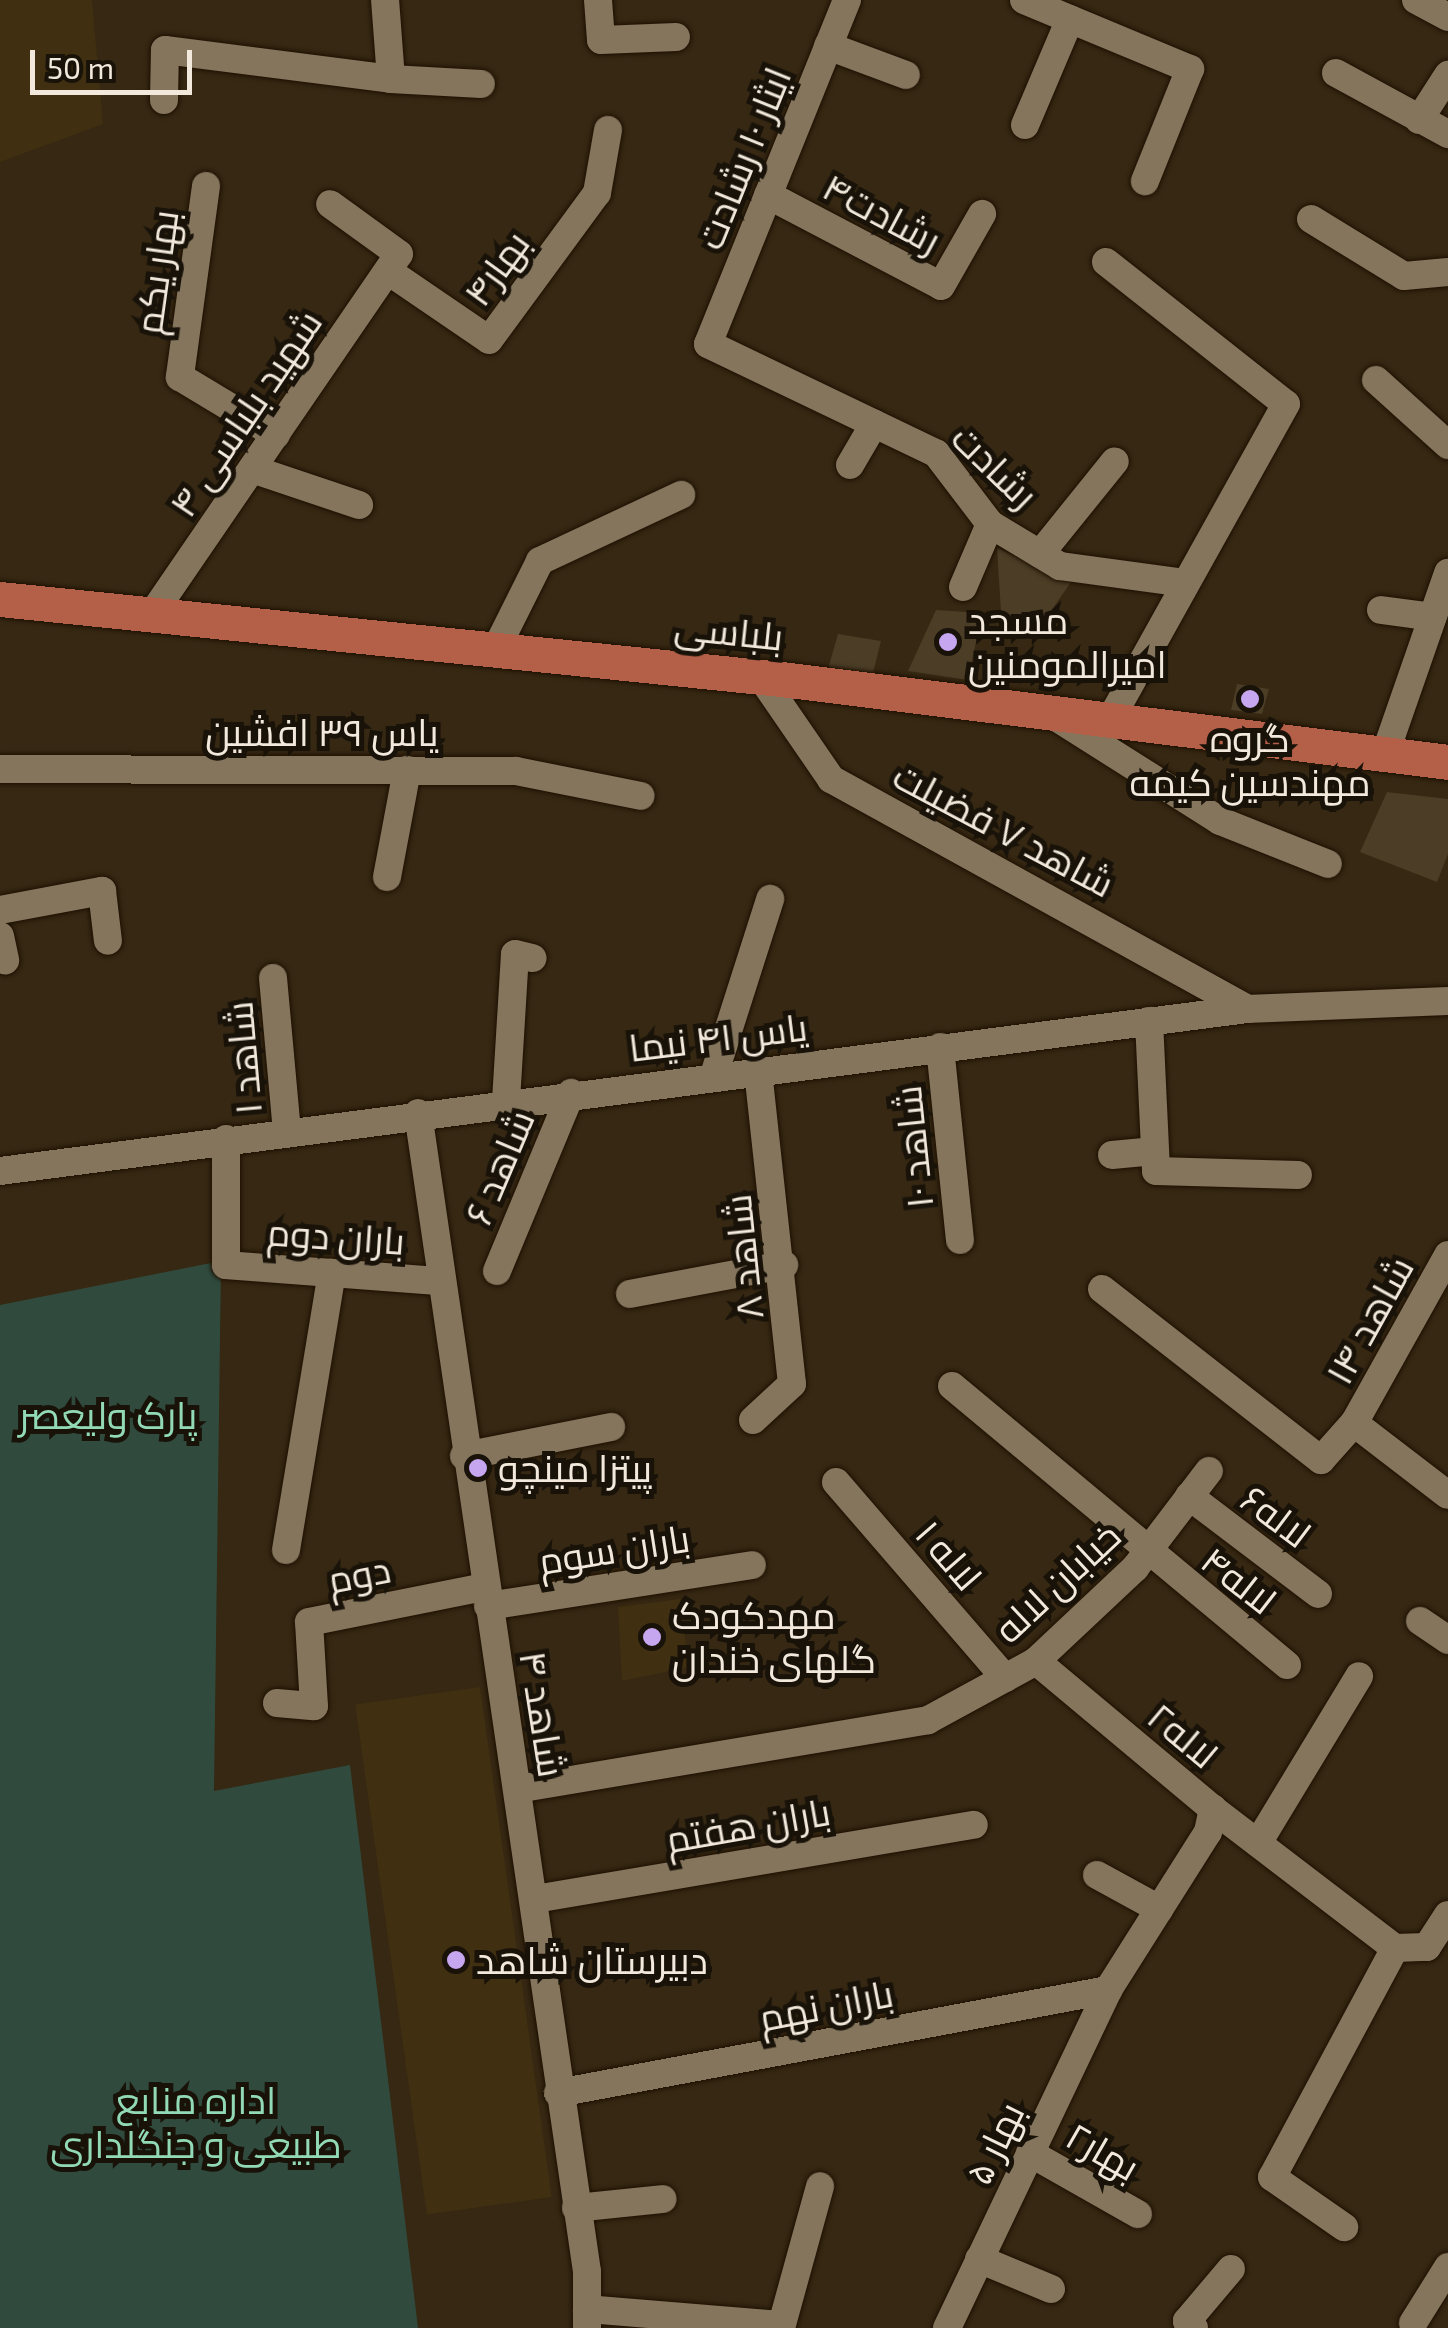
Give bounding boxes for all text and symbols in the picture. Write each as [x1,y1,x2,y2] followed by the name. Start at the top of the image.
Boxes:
[35,30,198,92] scale bar
[47,49,114,85] text: 50 m
[686,60,800,256] street label: ایثار ۱۰ رشادت
[816,163,948,263] street label: رشادت۴
[125,207,187,337] street label: بهار یکم
[454,222,538,314] street label: بهار۴
[159,301,331,525] street label: شهید بلباسی ۴
[943,415,1047,517] street label: رشادت
[968,597,1167,686] place label: مسجد امیرالمومنین
[672,603,786,659] street label: بلباسی
[937,631,959,653] marker: مسجد امیرالمومنین
[1239,688,1261,710] marker: گروه مهندسین کیمه
[205,709,439,755] street label: یاس ۳۹ افشین
[1129,715,1371,804] place label: گروه مهندسین کیمه
[886,752,1122,906] street label: شاهد ۷ فضیلت
[215,1000,271,1116] street label: شاهد ۱
[626,1003,810,1071] street label: یاس ۴۱ نیما
[884,1083,942,1211] street label: شاهد ۱۰
[455,1103,543,1231] street label: شاهد ۶
[714,1192,772,1322] street label: شاهد ۸
[265,1208,407,1264] street label: باران دوم
[1315,1248,1423,1392] street label: شاهد ۱۴
[19,1392,197,1438] park label: پارک ولیعصر
[498,1445,652,1491] place label: پیتزا مینچو
[467,1457,489,1479] marker: پیتزا مینچو
[1232,1475,1320,1557] street label: لاله۶
[907,1511,991,1599] street label: لاله ۱
[985,1512,1129,1652] street label: خیابان لاله
[535,1515,693,1583] street label: باران سوم
[1193,1537,1285,1623] street label: لاله۴
[324,1546,394,1602] street label: دوم
[672,1592,876,1682] place label: مهدکودک گلهای خندان
[641,1626,663,1648] marker: مهدکودک گلهای خندان
[511,1648,575,1780] street label: شاهد ۴
[1139,1693,1227,1777] street label: لاله۲
[662,1788,834,1862] street label: باران هفتم
[476,1937,708,1983] place label: دبیرستان شاهد
[445,1949,467,1971] marker: دبیرستان شاهد
[755,1970,897,2040] street label: باران نهم
[50,2077,342,2166] park label: اداره منابع طبیعی و جنگلداری
[955,2095,1033,2191] street label: بهار ۵
[1058,2112,1148,2190] street label: بهار۲

